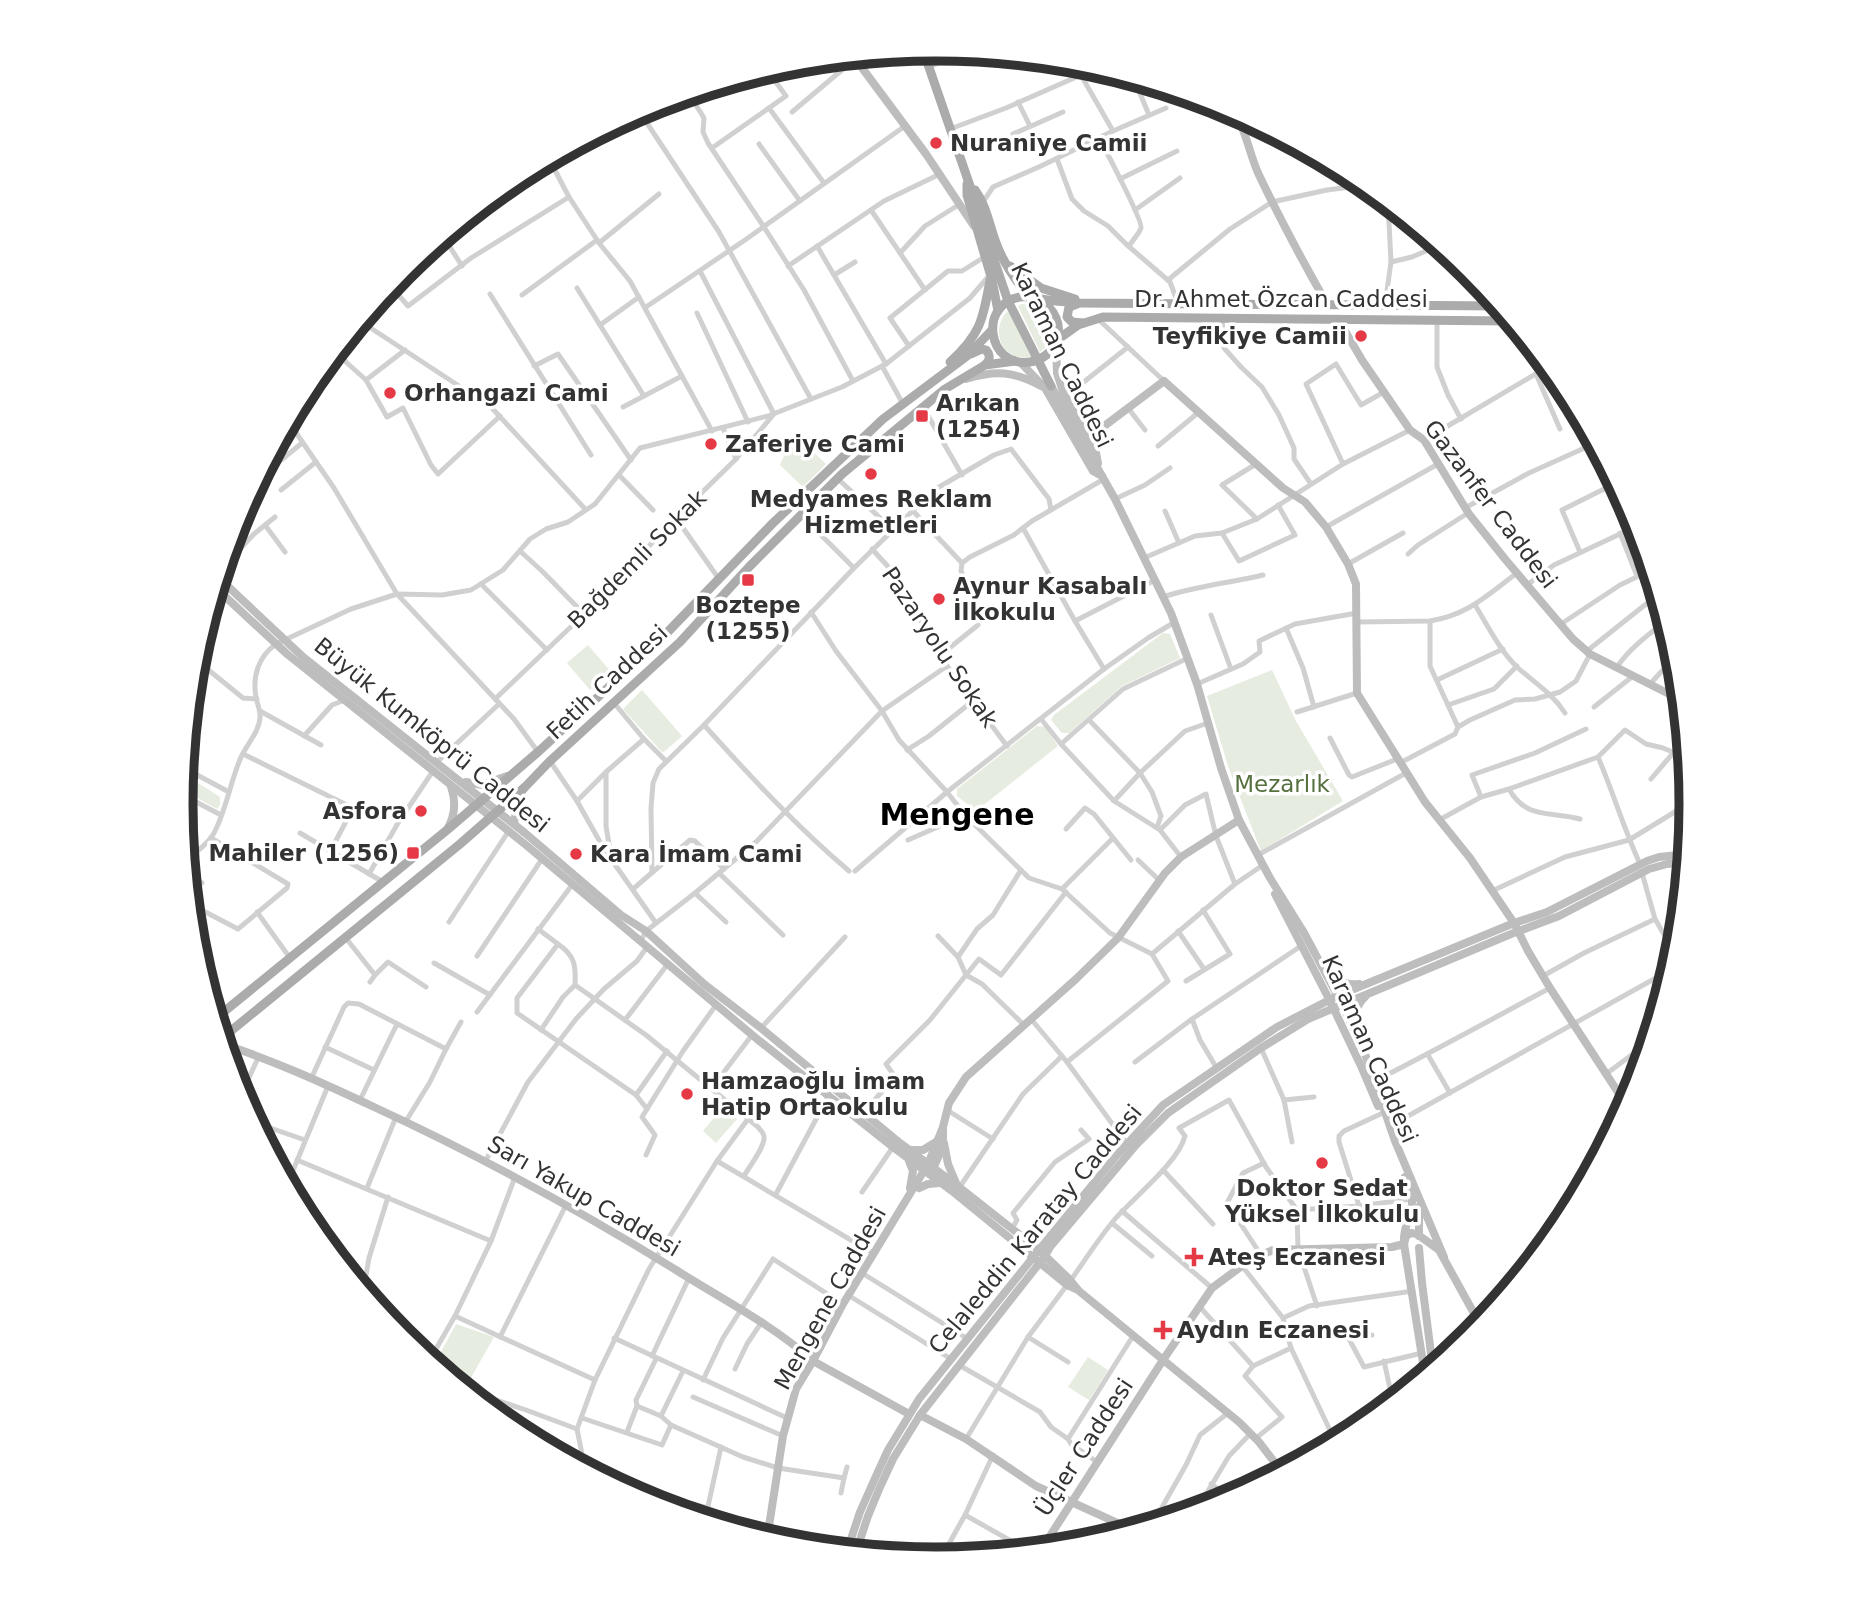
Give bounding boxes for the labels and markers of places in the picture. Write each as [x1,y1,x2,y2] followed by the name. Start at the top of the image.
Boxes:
[950,130,1147,156] place label: Nuraniye Camii
[928,135,944,151] marker: Nuraniye Camii
[1153,323,1347,349] place label: Teyfikiye Camii
[1353,328,1369,344] marker: Teyfikiye Camii
[404,380,609,406] place label: Orhangazi Cami
[382,385,398,401] marker: Orhangazi Cami
[936,390,1021,442] place label: Arıkan (1254)
[914,408,930,424] marker: Arıkan (1254)
[725,431,905,457] place label: Zaferiye Cami
[703,436,719,452] marker: Zaferiye Cami
[863,466,879,482] marker: Medyames Reklam Hizmetleri
[750,486,992,538] place label: Medyames Reklam Hizmetleri
[740,572,756,588] marker: Boztepe (1255)
[953,573,1147,625] place label: Aynur Kasabalı İlkokulu
[931,591,947,607] marker: Aynur Kasabalı İlkokulu
[695,592,801,644] place label: Boztepe (1255)
[323,798,407,824] place label: Asfora
[413,803,429,819] marker: Asfora
[208,840,399,866] place label: Mahiler (1256)
[590,840,802,867] place label: Kara İmam Cami
[405,845,421,861] marker: Mahiler (1256)
[568,846,584,862] marker: Kara İmam Cami
[701,1067,925,1120] place label: Hamzaoğlu İmam Hatip Ortaokulu
[679,1086,695,1102] marker: Hamzaoğlu İmam Hatip Ortaokulu
[1314,1155,1330,1171] marker: Doktor Sedat Yüksel İlkokulu
[1224,1175,1419,1227] place label: Doktor Sedat Yüksel İlkokulu
[1208,1244,1386,1270] place label: Ateş Eczanesi
[1186,1249,1202,1265] marker: Ateş Eczanesi
[1177,1317,1370,1343] place label: Aydın Eczanesi
[1155,1322,1171,1338] marker: Aydın Eczanesi

